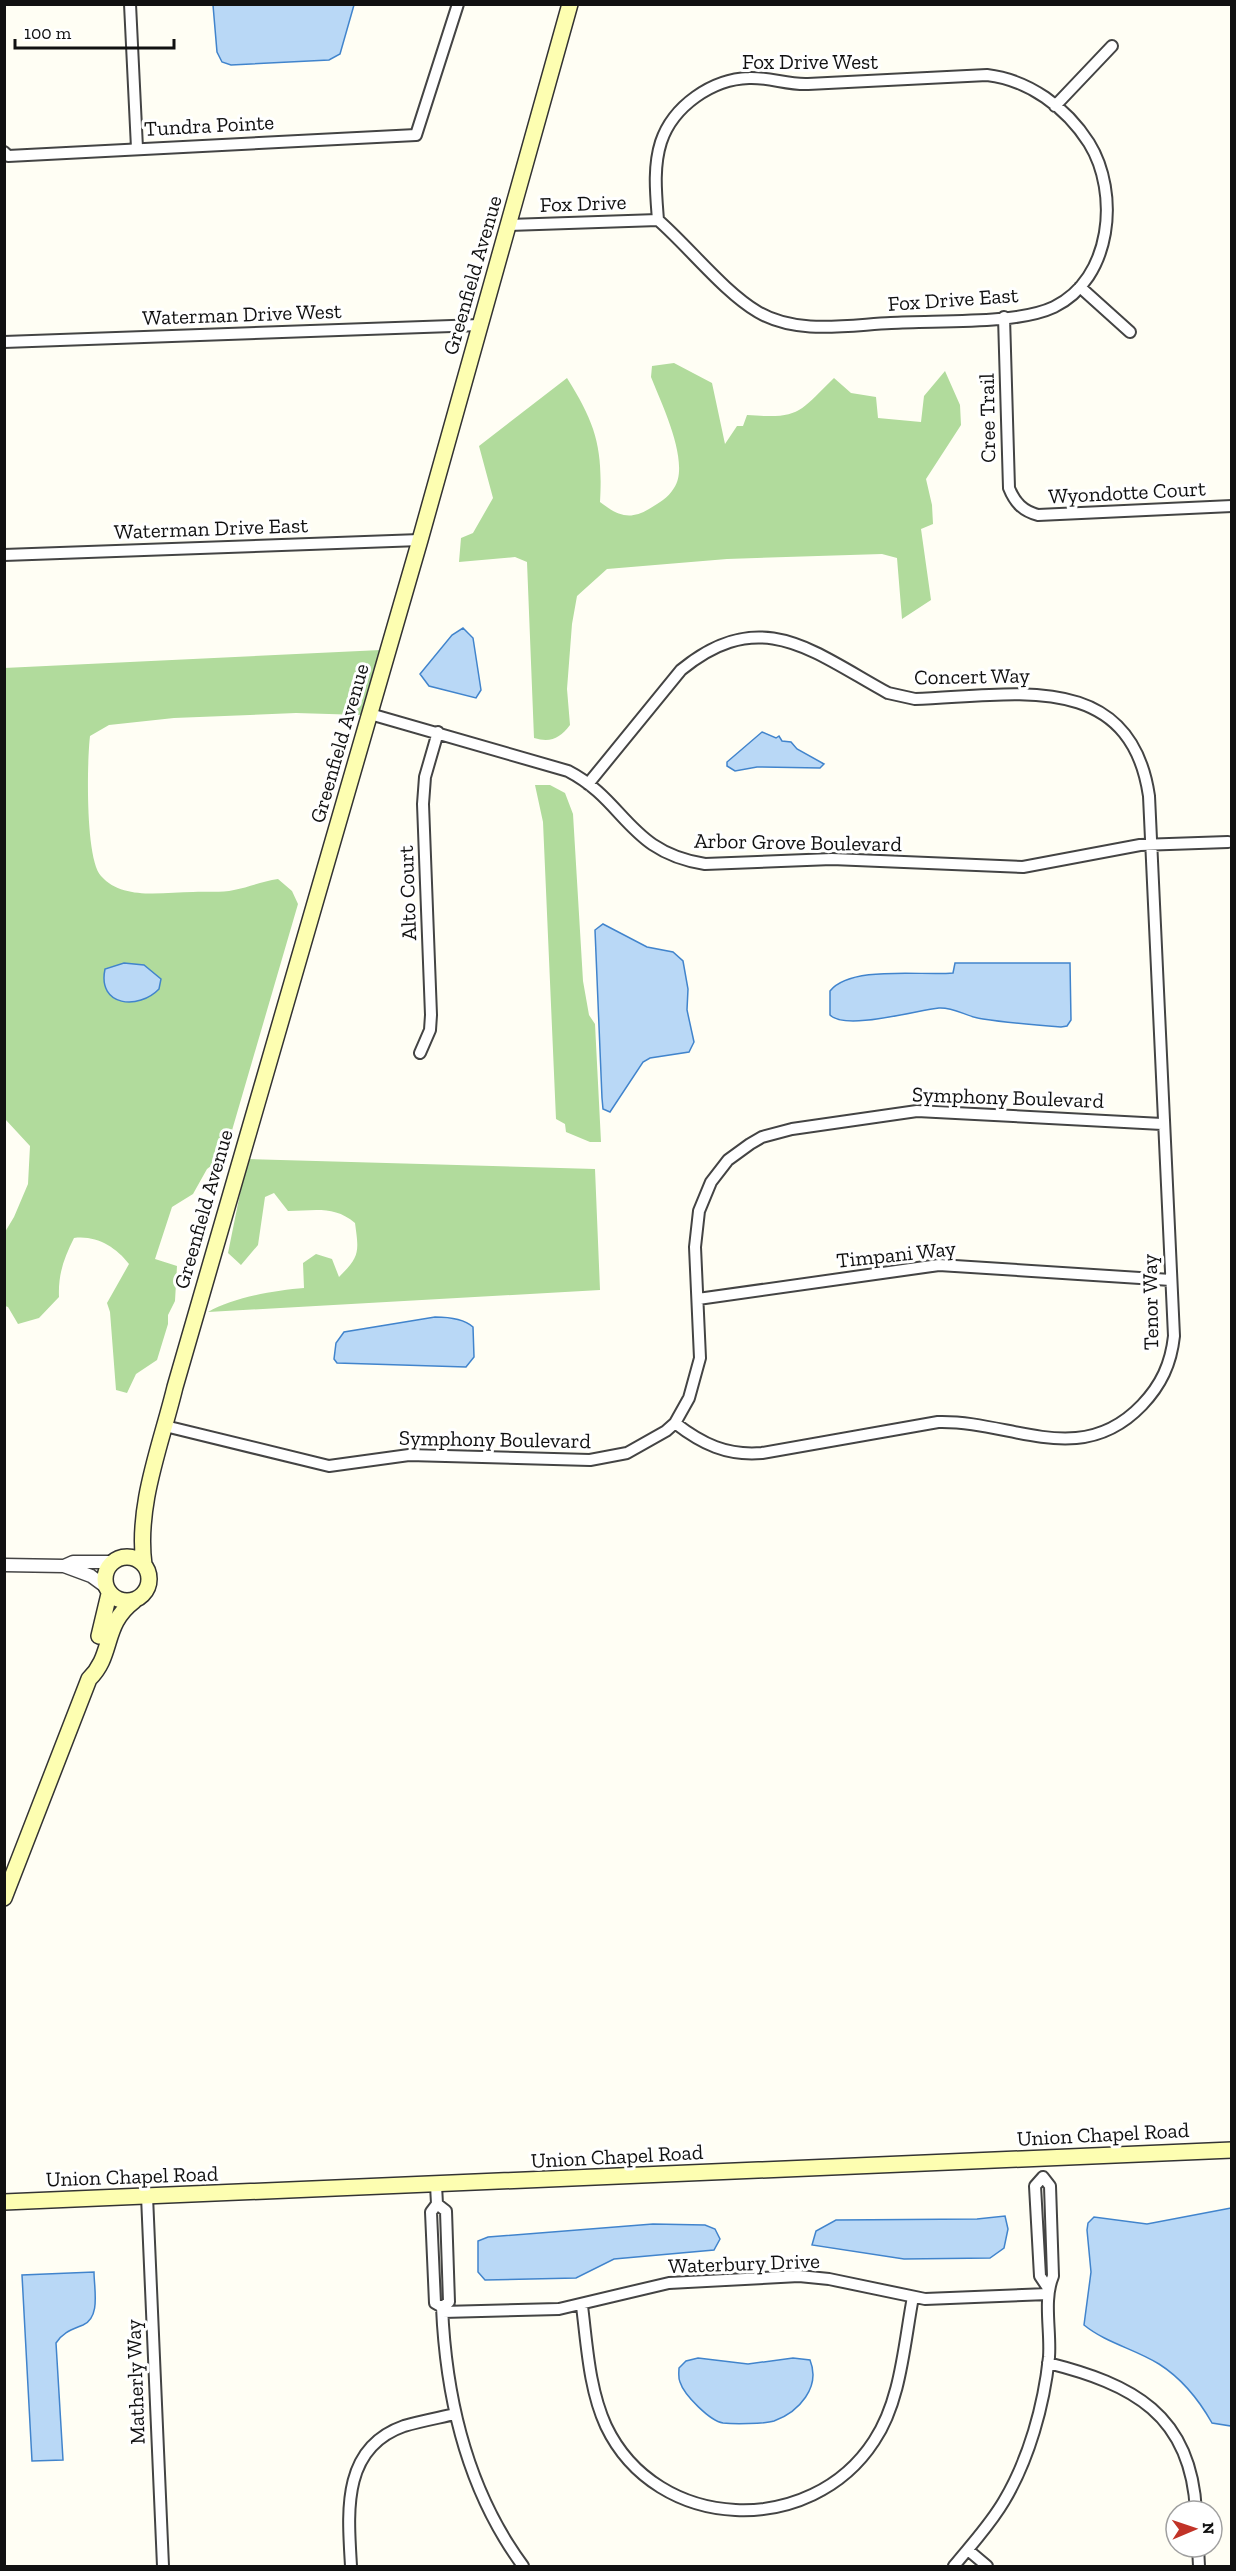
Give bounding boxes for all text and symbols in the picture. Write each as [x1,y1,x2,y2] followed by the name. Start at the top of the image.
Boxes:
[15,12,174,50] scale bar
[24,22,72,44] text: 100 m
[742,49,878,74] street label: Fox Drive West
[143,109,275,141] street label: Tundra Pointe
[539,189,627,217] street label: Fox Drive
[437,192,507,358] street label: Greenfield Avenue
[887,282,1019,316] street label: Fox Drive East
[142,298,342,330] street label: Waterman Drive West
[974,373,1000,463] street label: Cree Trail
[1048,475,1206,509] street label: Wyondotte Court
[114,512,309,544] street label: Waterman Drive East
[304,660,374,826] street label: Greenfield Avenue
[914,662,1030,690] street label: Concert Way
[694,828,903,856] street label: Arbor Grove Boulevard
[393,845,421,941] street label: Alto Court
[912,1081,1105,1113] street label: Symphony Boulevard
[168,1126,238,1292] street label: Greenfield Avenue
[835,1235,957,1273] street label: Timpani Way
[1137,1254,1163,1350] street label: Tenor Way
[399,1425,592,1453] street label: Symphony Boulevard
[1016,2117,1190,2151] street label: Union Chapel Road
[530,2139,704,2173] street label: Union Chapel Road
[45,2160,219,2192] street label: Union Chapel Road
[668,2248,820,2278] street label: Waterbury Drive
[120,2319,150,2445] street label: Matherly Way
[1164,2499,1224,2559] north arrow
[1199,2522,1218,2535] text: N

